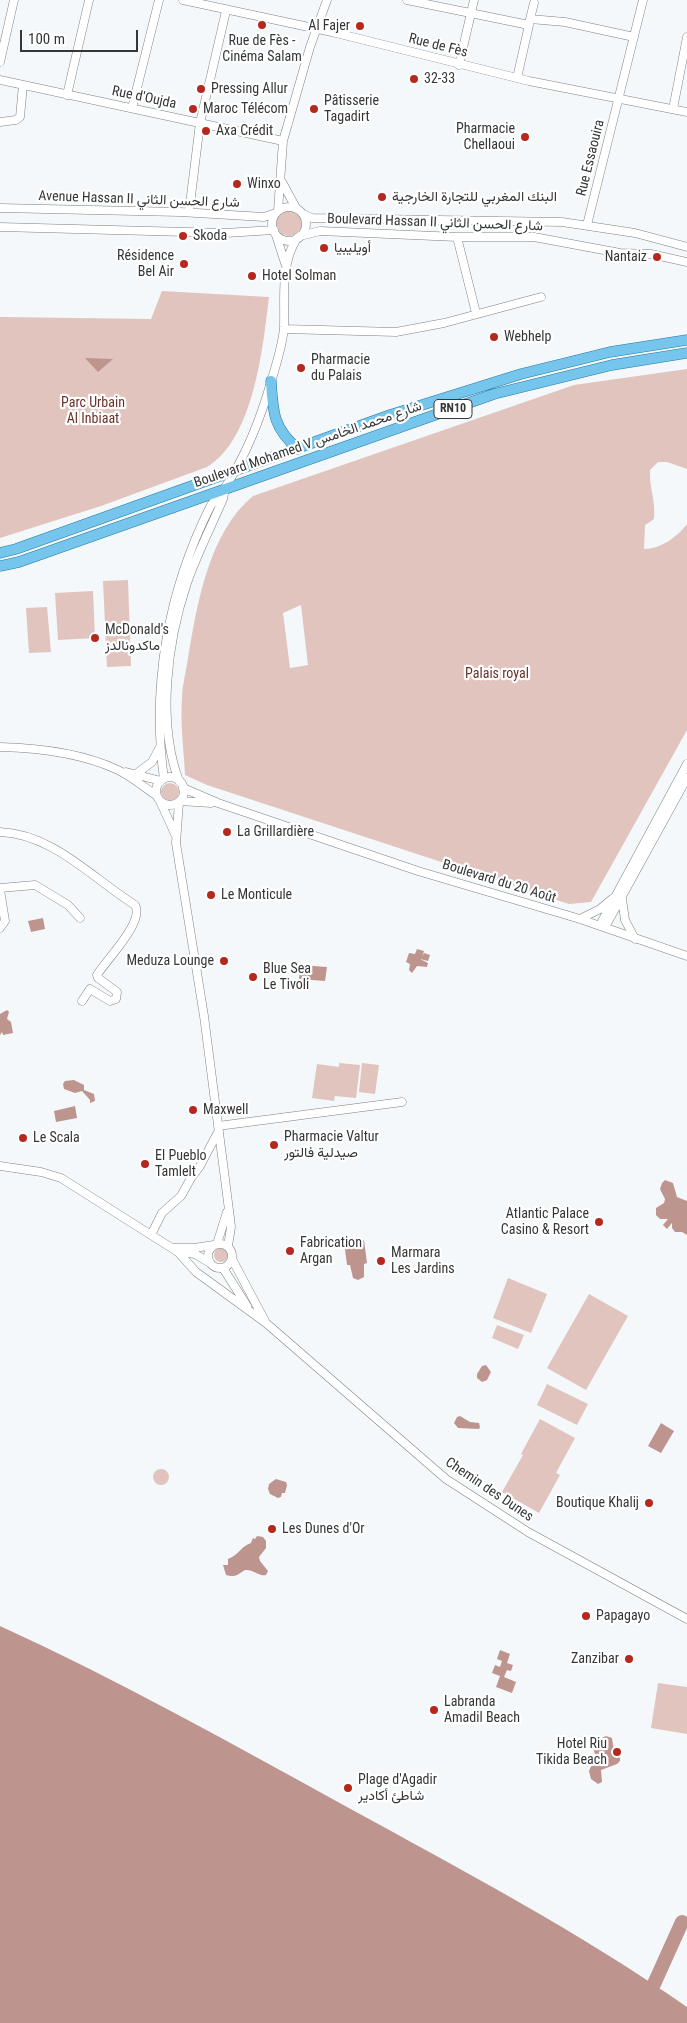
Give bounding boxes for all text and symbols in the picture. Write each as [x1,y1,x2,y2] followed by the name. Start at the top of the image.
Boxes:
[308,18,350,34] place label: Al Fajer
[256,19,268,31] marker: Rue de Fès - Cinéma Salam
[22,20,140,52] scale bar
[354,20,366,32] marker: Al Fajer
[28,30,65,48] text: 100 m
[407,31,469,61] street label: Rue de Fès
[222,33,302,65] place label: Rue de Fès - Cinéma Salam
[424,71,455,87] place label: 32-33
[408,73,420,85] marker: 32-33
[211,81,288,97] place label: Pressing Allur
[110,83,178,113] street label: Rue d'Oujda
[195,83,207,95] marker: Pressing Allur
[324,93,379,125] place label: Pâtisserie Tagadirt
[203,101,288,117] place label: Maroc Télécom
[187,103,199,115] marker: Maroc Télécom
[308,103,320,115] marker: Pâtisserie Tagadirt
[573,118,609,198] street label: Rue Essaouira
[456,121,515,154] place label: Pharmacie Chellaoui
[216,123,273,139] place label: Axa Crédit
[200,125,212,137] marker: Axa Crédit
[519,131,531,143] marker: Pharmacie Chellaoui
[247,176,281,192] place label: Winxo
[231,178,243,190] marker: Winxo
[38,188,240,212] street label: Avenue Hassan II شارع الحسن الثاني
[392,189,557,205] place label: البنك المغربي للتجارة الخارجية
[376,191,388,203] marker: البنك المغربي للتجارة الخارجية
[327,211,543,235] street label: Boulevard Hassan II شارع الحسن الثاني
[193,228,227,244] place label: Skoda
[177,230,189,242] marker: Skoda
[334,240,371,256] place label: أويليبيا
[318,242,330,254] marker: أويليبيا
[117,248,174,280] place label: Résidence Bel Air
[605,249,647,265] place label: Nantaiz
[651,251,663,263] marker: Nantaiz
[178,258,190,270] marker: Résidence Bel Air
[262,268,336,284] place label: Hotel Solman
[246,270,258,282] marker: Hotel Solman
[504,329,551,345] place label: Webhelp
[488,331,500,343] marker: Webhelp
[311,352,370,384] place label: Pharmacie du Palais
[295,362,307,374] marker: Pharmacie du Palais
[61,395,125,428] park label: Parc Urbain Al Inbiaat
[192,398,424,492] street label: Boulevard Mohamed V شارع محمد الخامس
[434,399,472,418] road number: RN10
[105,622,169,654] place label: McDonald's ماكدونالدز
[89,632,101,644] marker: McDonald's ماكدونالدز
[465,666,529,682] park label: Palais royal
[237,824,314,840] place label: La Grillardière
[221,826,233,838] marker: La Grillardière
[440,857,558,907] street label: Boulevard du 20 Août
[221,887,292,903] place label: Le Monticule
[205,889,217,901] marker: Le Monticule
[126,953,214,969] place label: Meduza Lounge
[218,955,230,967] marker: Meduza Lounge
[263,961,311,994] place label: Blue Sea Le Tivoli
[247,971,259,983] marker: Blue Sea Le Tivoli
[203,1102,249,1118] place label: Maxwell
[187,1104,199,1116] marker: Maxwell
[284,1129,379,1162] place label: Pharmacie Valtur صيدلية فالتور
[33,1130,80,1146] place label: Le Scala
[17,1132,29,1144] marker: Le Scala
[268,1139,280,1151] marker: Pharmacie Valtur صيدلية فالتور
[155,1148,207,1180] place label: El Pueblo Tamlelt
[139,1158,151,1170] marker: El Pueblo Tamlelt
[501,1206,589,1238] place label: Atlantic Palace Casino & Resort
[593,1216,605,1228] marker: Atlantic Palace Casino & Resort
[300,1235,362,1268] place label: Fabrication Argan
[284,1245,296,1257] marker: Fabrication Argan
[391,1245,455,1278] place label: Marmara Les Jardins
[375,1255,387,1267] marker: Marmara Les Jardins
[442,1454,536,1526] street label: Chemin des Dunes
[556,1495,639,1511] place label: Boutique Khalij
[643,1497,655,1509] marker: Boutique Khalij
[282,1521,365,1537] place label: Les Dunes d'Or
[266,1523,278,1535] marker: Les Dunes d'Or
[596,1608,650,1624] place label: Papagayo
[580,1610,592,1622] marker: Papagayo
[571,1651,619,1667] place label: Zanzibar
[623,1653,635,1665] marker: Zanzibar
[444,1694,520,1726] place label: Labranda Amadil Beach
[428,1704,440,1716] marker: Labranda Amadil Beach
[536,1736,607,1768] place label: Hotel Riu Tikida Beach
[611,1746,623,1758] marker: Hotel Riu Tikida Beach
[358,1772,437,1804] place label: Plage d'Agadir شاطئ أكادير
[342,1782,354,1794] marker: Plage d'Agadir شاطئ أكادير

